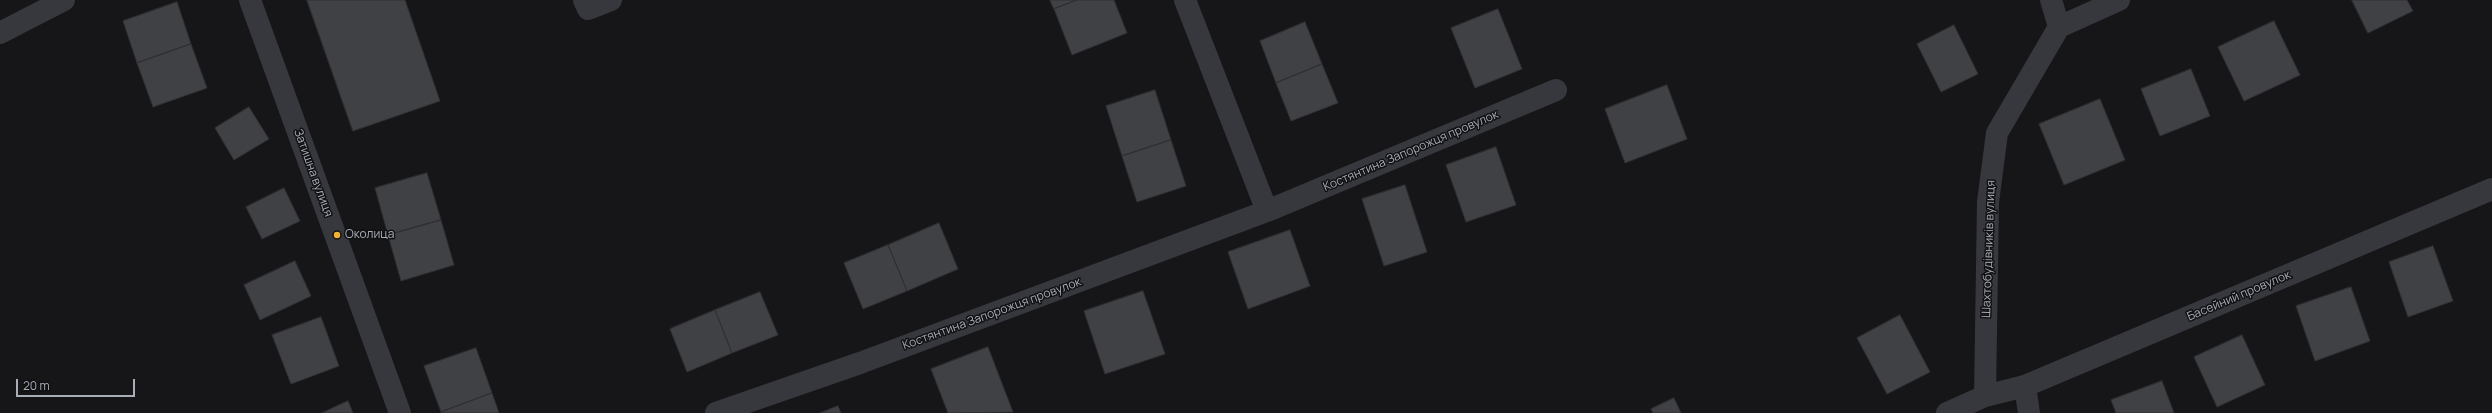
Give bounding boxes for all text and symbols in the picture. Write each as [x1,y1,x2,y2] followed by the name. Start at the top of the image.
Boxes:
[1321,107,1501,195] street label: Костянтина Запорожця провулок
[290,127,336,219] street label: Затишна вулиця
[1979,180,1999,318] street label: Шахтобудівників вулиця
[345,228,394,242] place label: Околица
[332,230,342,240] marker: Околица
[2185,268,2293,324] street label: Басейний провулок
[901,275,1083,353] street label: Костянтина Запорожця провулок
[18,371,137,397] scale bar
[23,377,50,394] text: 20 m

